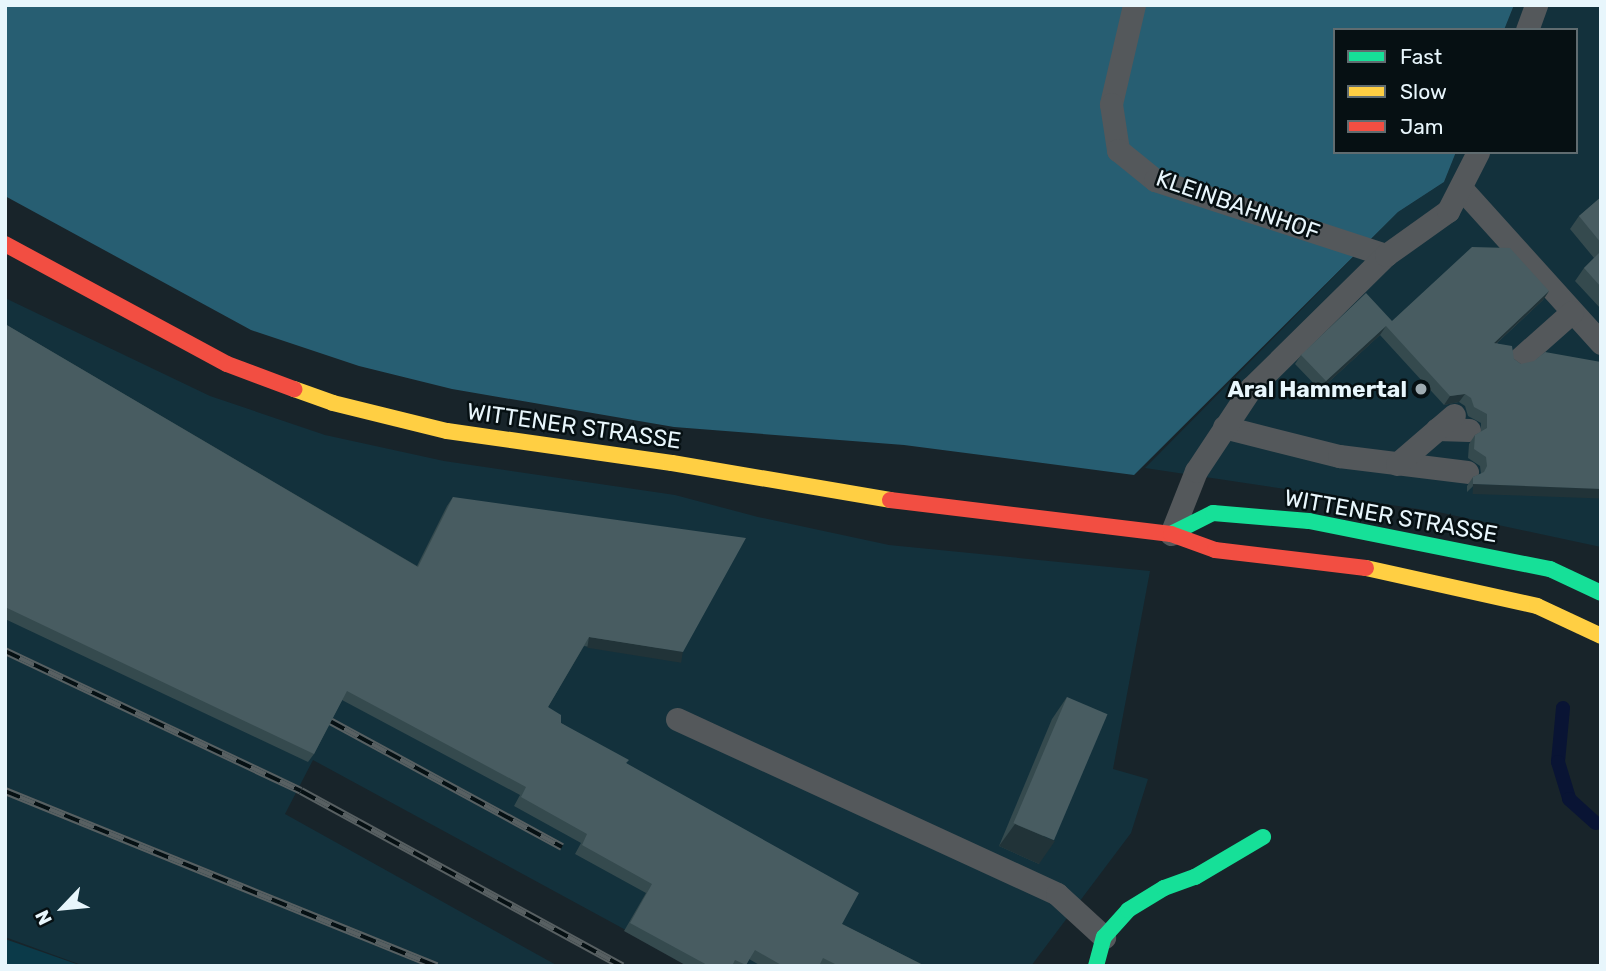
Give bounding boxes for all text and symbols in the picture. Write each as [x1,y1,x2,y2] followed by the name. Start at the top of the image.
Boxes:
[1333,28,1578,154] legend
[1400,44,1442,69] text: Fast
[1400,79,1447,104] text: Slow
[1400,114,1444,139] text: Jam
[1152,164,1324,246] street label: KLEINBAHNHOF
[1227,375,1407,403] place label: Aral Hammertal
[1413,381,1429,397] marker: Aral Hammertal
[465,397,683,455] street label: WITTENER STRASSE
[1282,484,1500,548] street label: WITTENER STRASSE
[28,873,98,943] north arrow
[30,906,57,929] text: N

